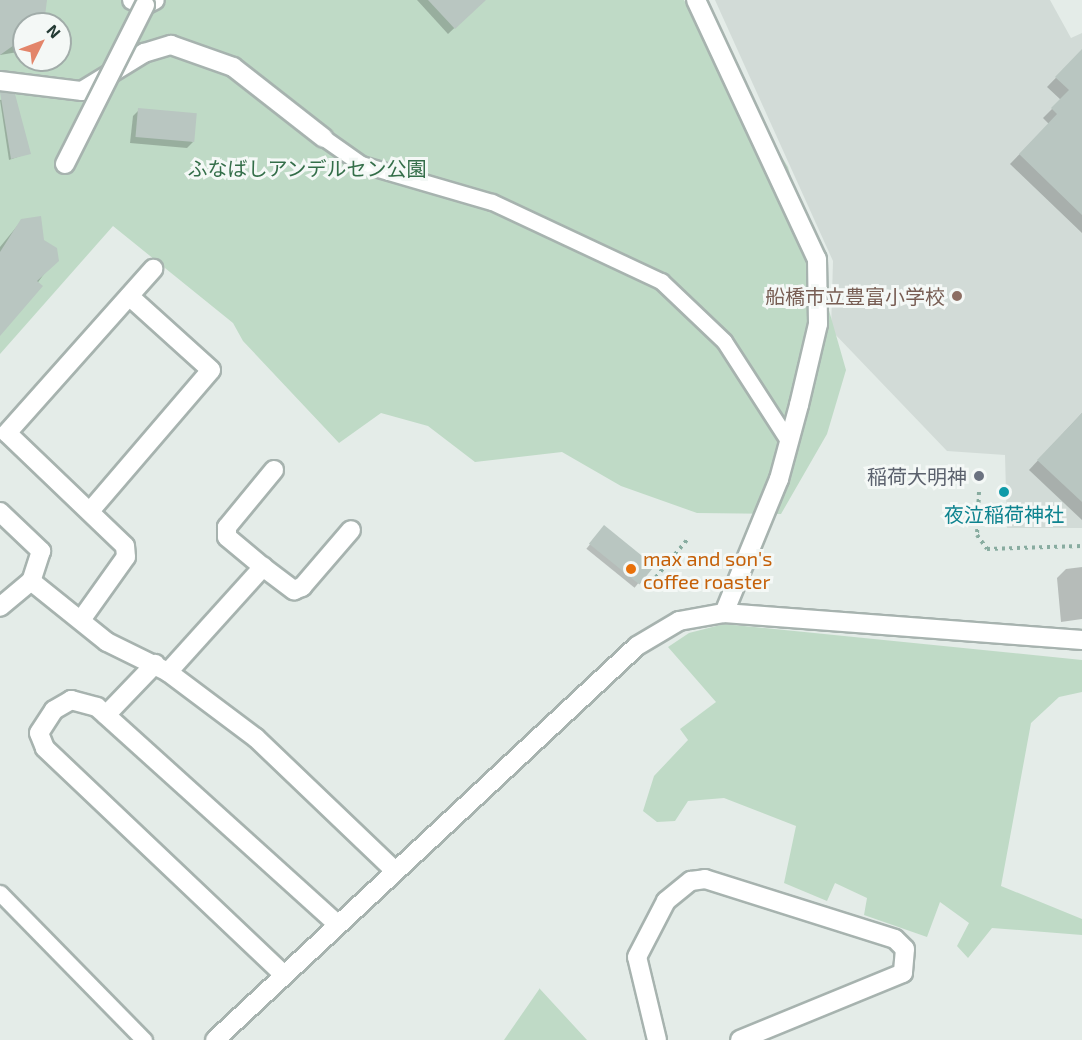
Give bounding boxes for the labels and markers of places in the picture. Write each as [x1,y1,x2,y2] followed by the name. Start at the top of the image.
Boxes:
[765,284,945,308] place label: 船橋市立豊富小学校
[950,289,964,303] marker: 船橋市立豊富小学校
[867,464,967,488] place label: 稲荷大明神
[972,469,986,483] marker: 稲荷大明神
[997,485,1011,499] marker: 夜泣稲荷神社
[944,502,1064,526] place label: 夜泣稲荷神社
[643,546,772,593] place label: max and son's coffee roaster
[624,562,638,576] marker: max and son's coffee roaster

